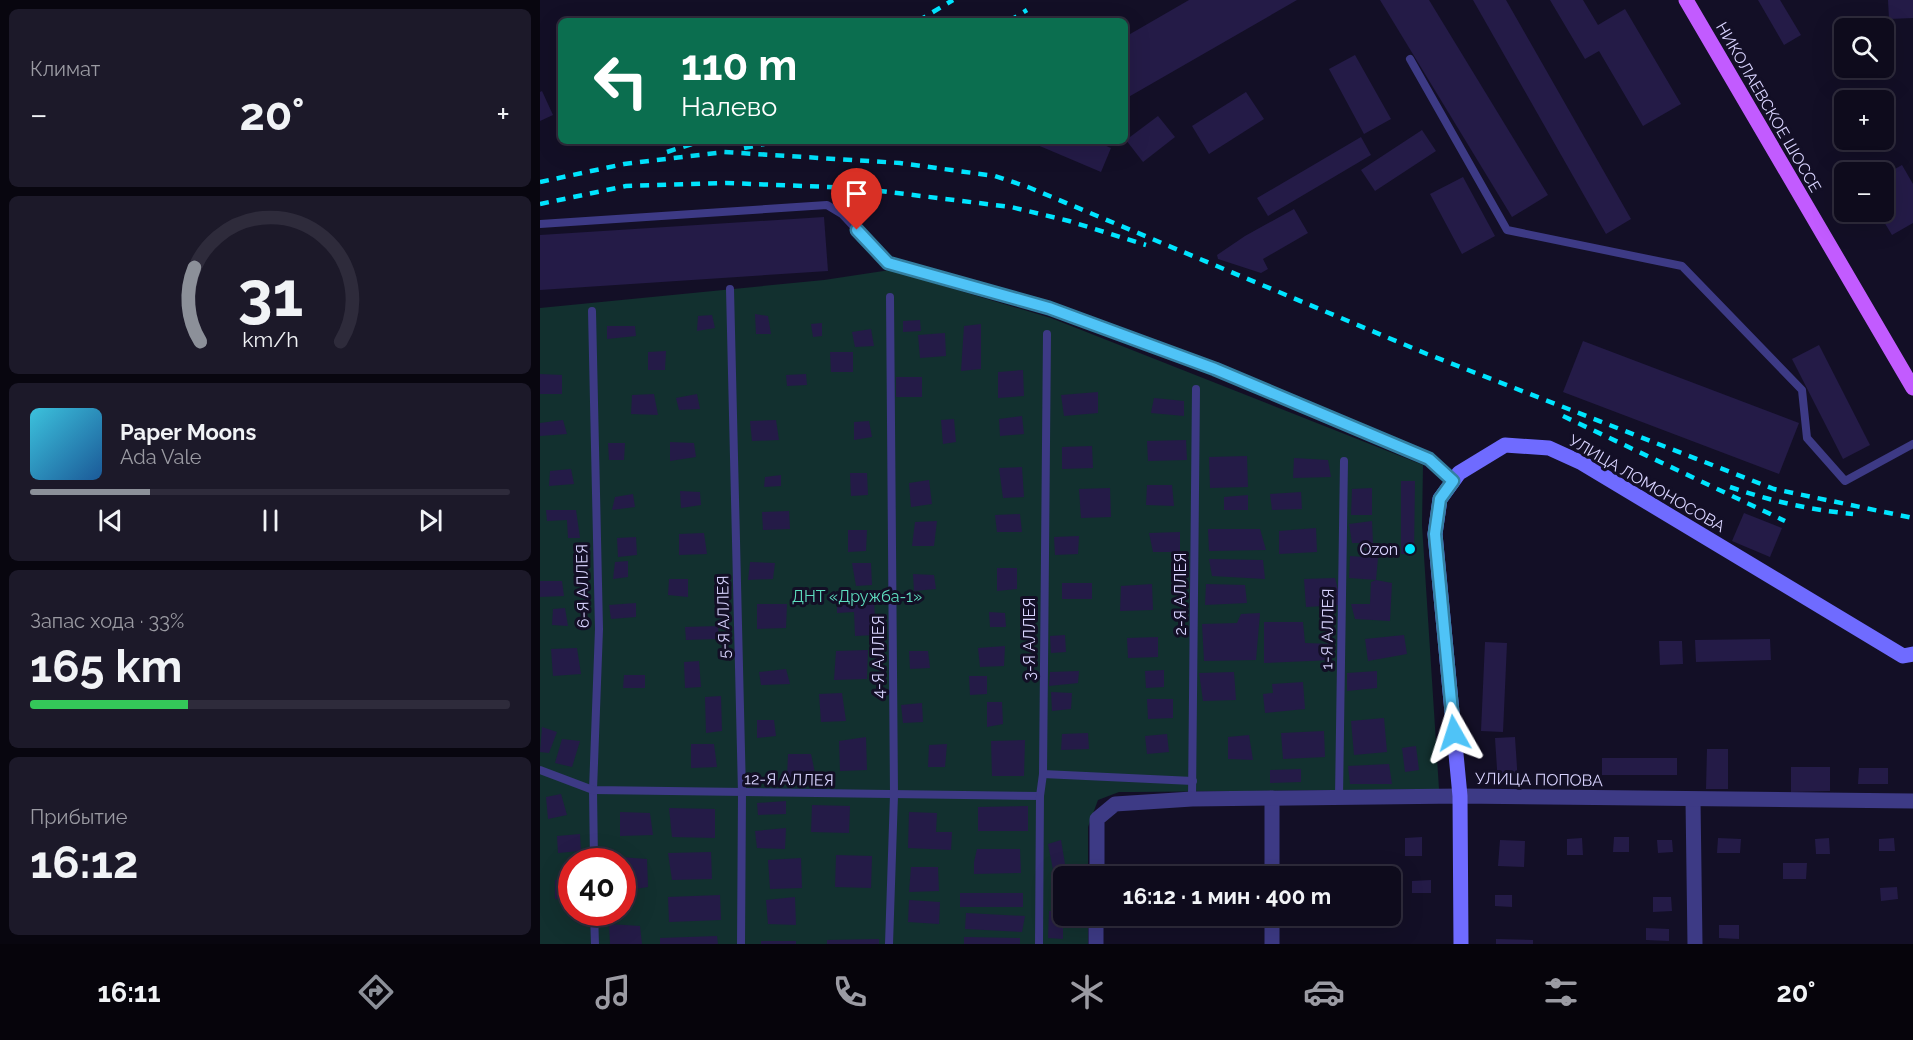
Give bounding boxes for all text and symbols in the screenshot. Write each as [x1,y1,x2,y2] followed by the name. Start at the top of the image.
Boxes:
[1834,18,1894,222] map controls
[1834,18,1894,78] button: search
[1712,19,1825,196] street label: НИКОЛАЕВСКОЕ ШОССЕ
[681,41,797,90] text: 110 m
[582,42,660,120] icon: left
[30,57,100,81] text: Климат
[239,88,305,141] text: 20°
[1834,90,1894,150] button: +
[681,91,777,122] text: Налево
[30,95,48,134] text: −
[496,95,510,134] text: +
[1834,162,1894,222] button: −
[831,168,882,230] pin
[840,177,873,210] icon: arrive
[237,257,303,331] text: 31
[242,327,298,352] text: km/h
[120,419,256,445] text: Paper Moons
[1565,431,1728,536] street label: УЛИЦА ЛОМОНОСОВА
[120,445,202,469] text: Ada Vale
[94,504,127,537] icon: previous
[254,504,287,537] icon: pause
[414,504,447,537] icon: next
[1359,540,1398,559] place label: Ozon
[1403,542,1417,556] marker: Ozon
[572,544,593,628] street label: 6-Я АЛЛЕЯ
[1171,553,1190,635] street label: 2-Я АЛЛЕЯ
[713,575,734,659] street label: 5-Я АЛЛЕЯ
[792,587,922,606] park label: ДНТ «Дружба-1»
[1317,588,1338,670] street label: 1-Я АЛЛЕЯ
[1020,597,1039,681] street label: 3-Я АЛЛЕЯ
[30,609,184,633] text: Запас хода · 33%
[869,615,888,699] street label: 4-Я АЛЛЕЯ
[30,640,182,693] text: 165 km
[1422,701,1486,765] position arrow
[744,769,834,790] street label: 12-Я АЛЛЕЯ
[1475,769,1603,790] street label: УЛИЦА ПОПОВА
[30,805,127,829] text: Прибытие
[30,836,138,889] text: 16:12
[558,848,636,926] speed limit sign: 40
[1123,883,1331,909] text: 16:12 · 1 мин · 400 m
[355,971,397,1013] icon: directions
[592,971,634,1013] icon: music
[829,971,871,1013] icon: phone
[1066,971,1108,1013] icon: climate
[1303,971,1345,1013] icon: car
[1540,971,1582,1013] icon: filters
[97,977,161,1008] text: 16:11
[1776,977,1816,1008] text: 20°

